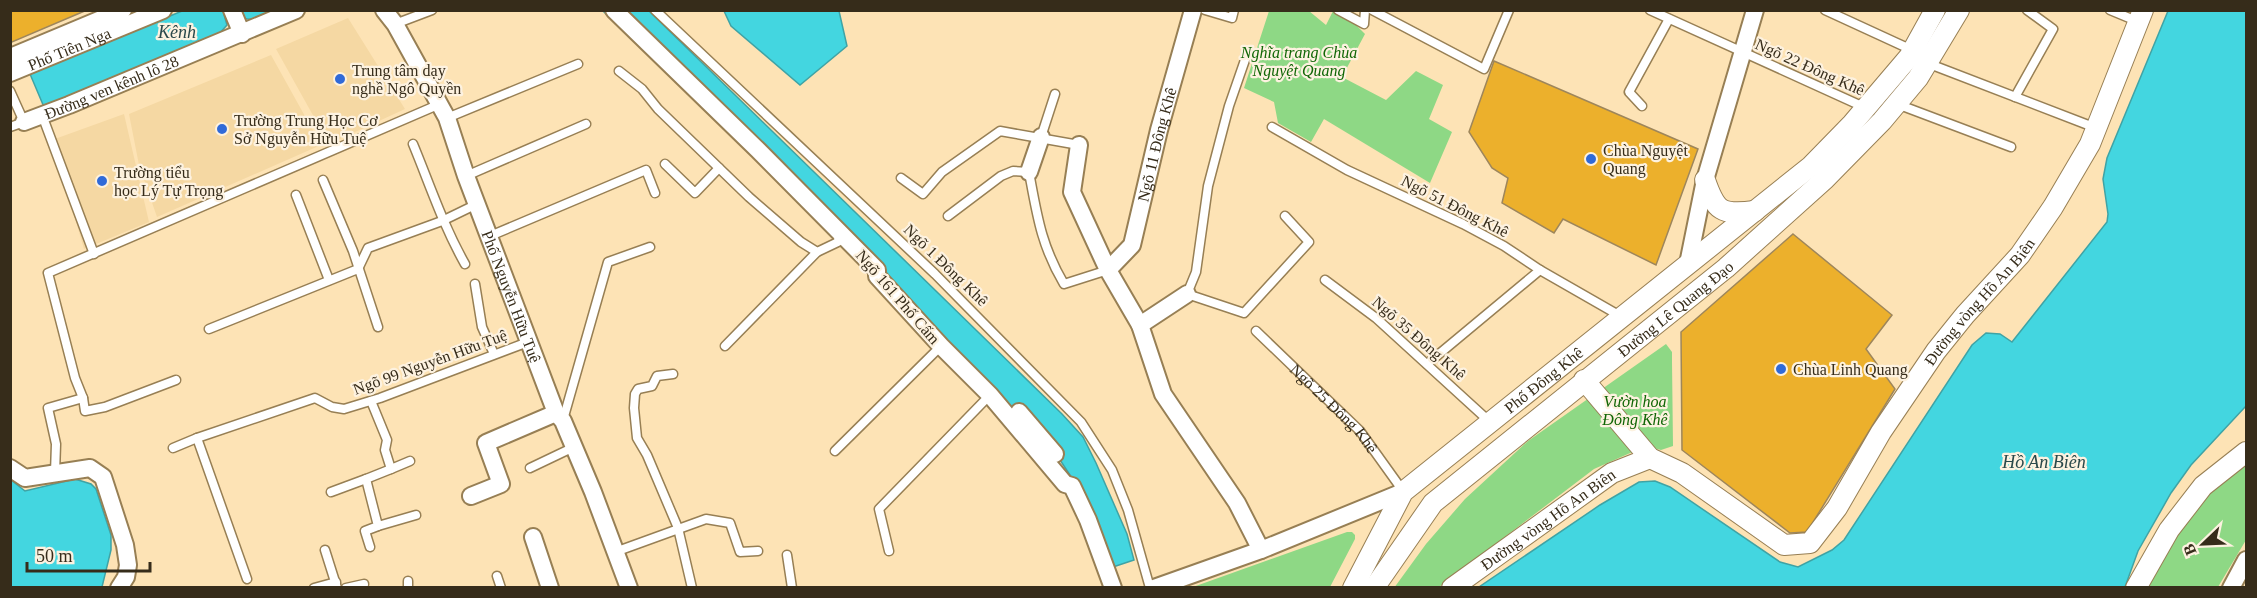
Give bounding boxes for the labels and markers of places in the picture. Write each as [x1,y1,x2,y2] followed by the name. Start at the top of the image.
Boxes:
[352,62,461,98] place label: Trung tâm dạy nghề Ngô Quyền
[333,72,347,86] marker: Trung tâm dạy nghề Ngô Quyền
[234,112,378,148] place label: Trường Trung Học Cơ Sở Nguyễn Hữu Tuệ
[215,122,229,136] marker: Trường Trung Học Cơ Sở Nguyễn Hữu Tuệ
[1603,142,1688,178] place label: Chùa Nguyệt Quang
[1584,152,1598,166] marker: Chùa Nguyệt Quang
[114,164,223,200] place label: Trường tiểu học Lý Tự Trọng
[95,174,109,188] marker: Trường tiểu học Lý Tự Trọng
[1793,361,1908,379] place label: Chùa Linh Quang
[1774,362,1788,376] marker: Chùa Linh Quang

